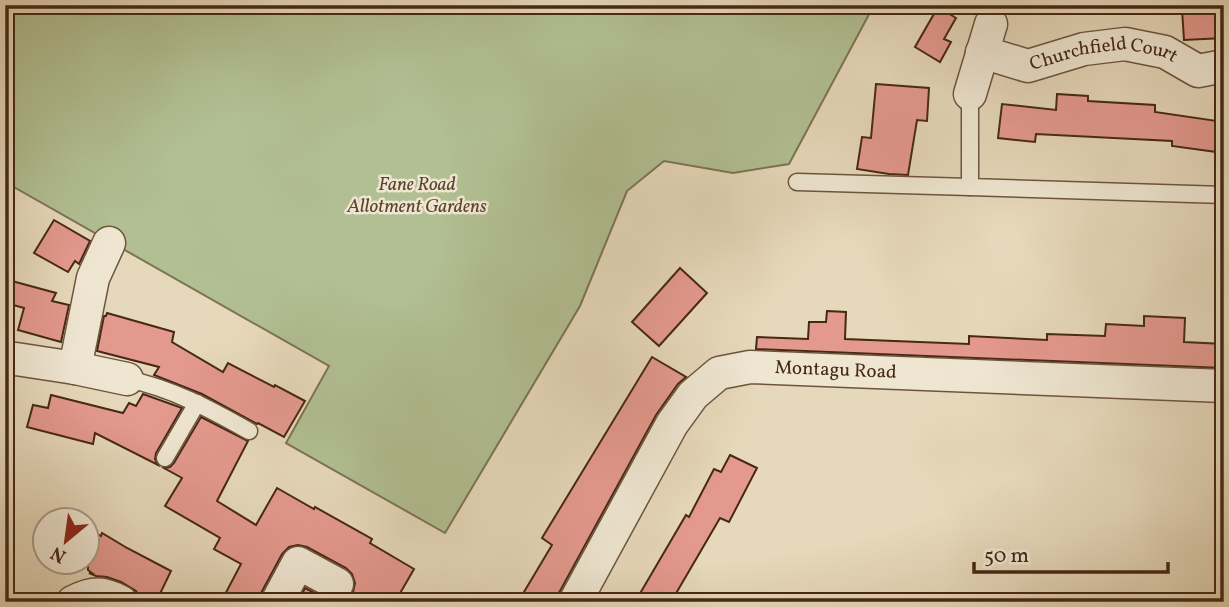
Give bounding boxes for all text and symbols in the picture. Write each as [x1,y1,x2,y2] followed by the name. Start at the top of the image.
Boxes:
[1027,31,1183,78] street label: Churchfield Court
[346,172,487,220] park label: Fane Road Allotment Gardens
[774,355,897,386] street label: Montagu Road
[32,505,102,576] north arrow
[974,530,1168,574] scale bar
[46,539,71,569] text: N
[984,542,1029,571] text: 50 m

